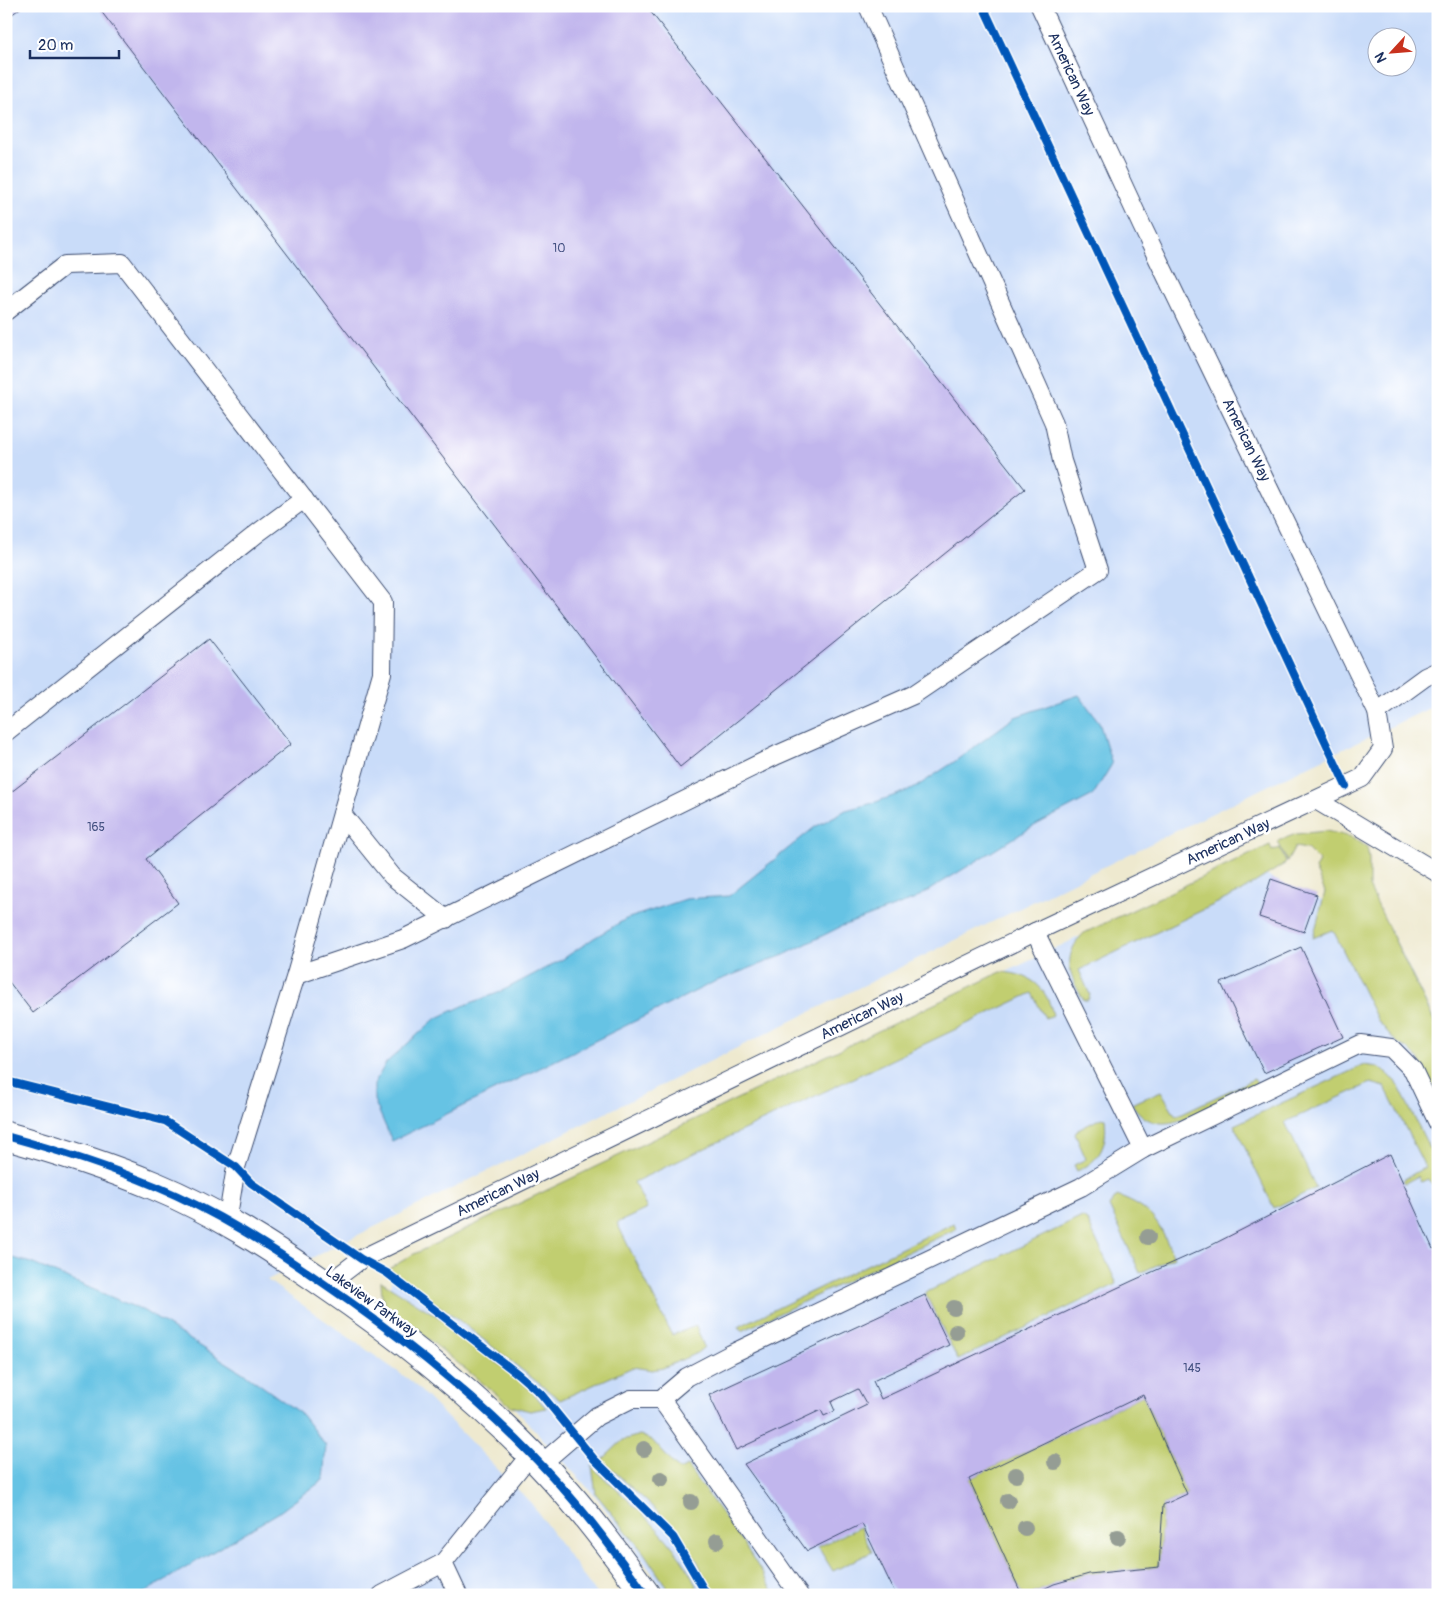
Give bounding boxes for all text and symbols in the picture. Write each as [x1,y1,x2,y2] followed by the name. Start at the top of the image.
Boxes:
[30,28,119,60] scale bar
[1366,28,1416,78] north arrow
[1043,29,1099,119] street label: American Way
[38,36,73,55] text: 20 m
[1371,49,1390,65] text: N
[553,241,565,256] house number: 10
[1218,395,1275,485] street label: American Way
[1183,814,1273,870] street label: American Way
[87,820,105,835] house number: 165
[817,987,907,1044] street label: American Way
[453,1164,543,1221] street label: American Way
[321,1262,421,1342] street label: Lakeview Parkway
[1183,1361,1201,1376] house number: 145

